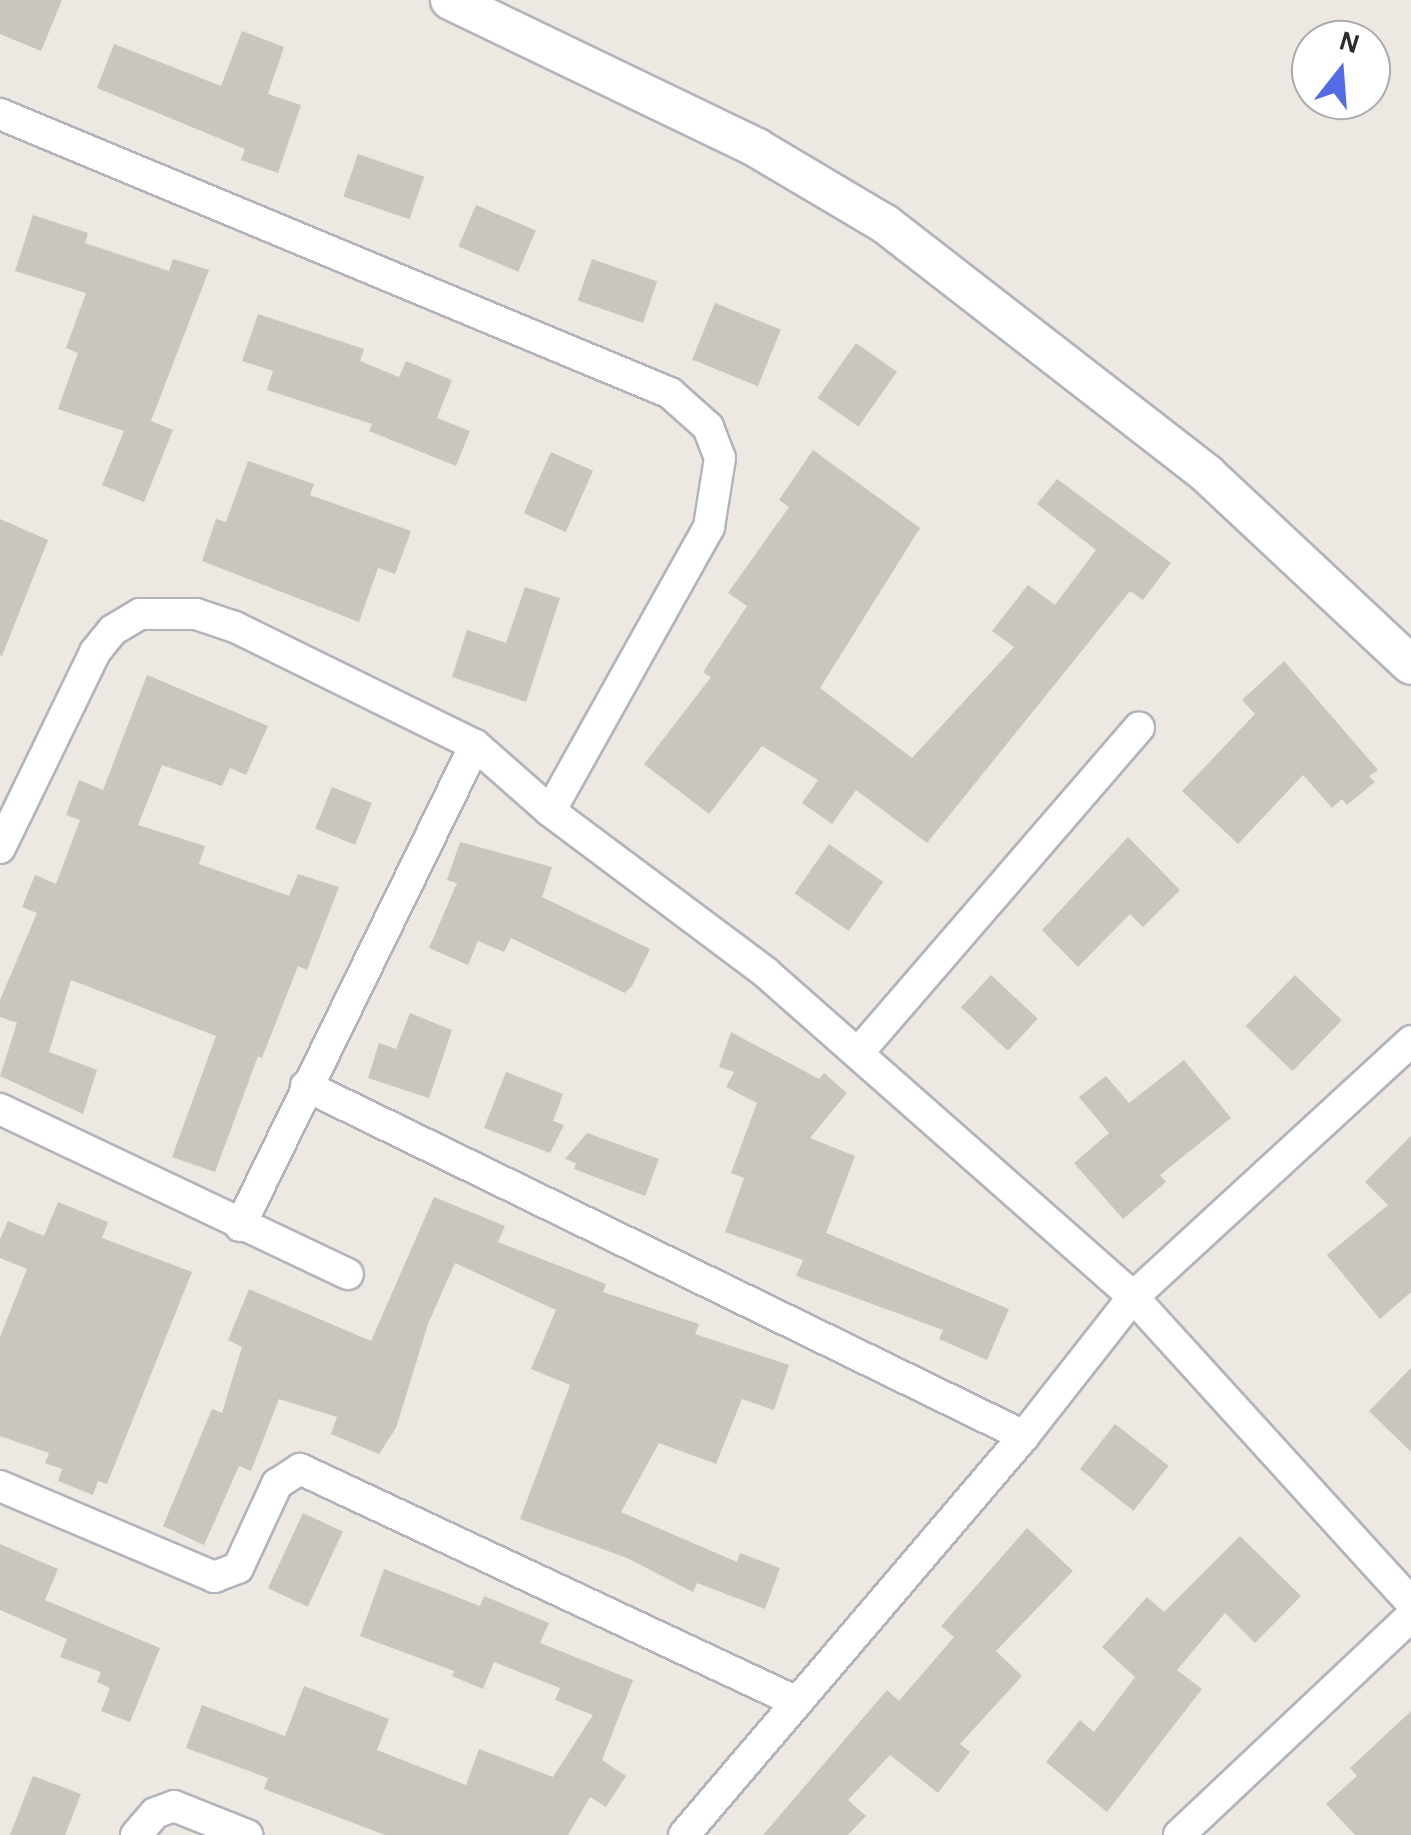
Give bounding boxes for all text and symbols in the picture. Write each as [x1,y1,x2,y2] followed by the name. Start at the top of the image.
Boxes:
[1291,20,1391,120] north arrow
[1336,27,1363,59] text: N

